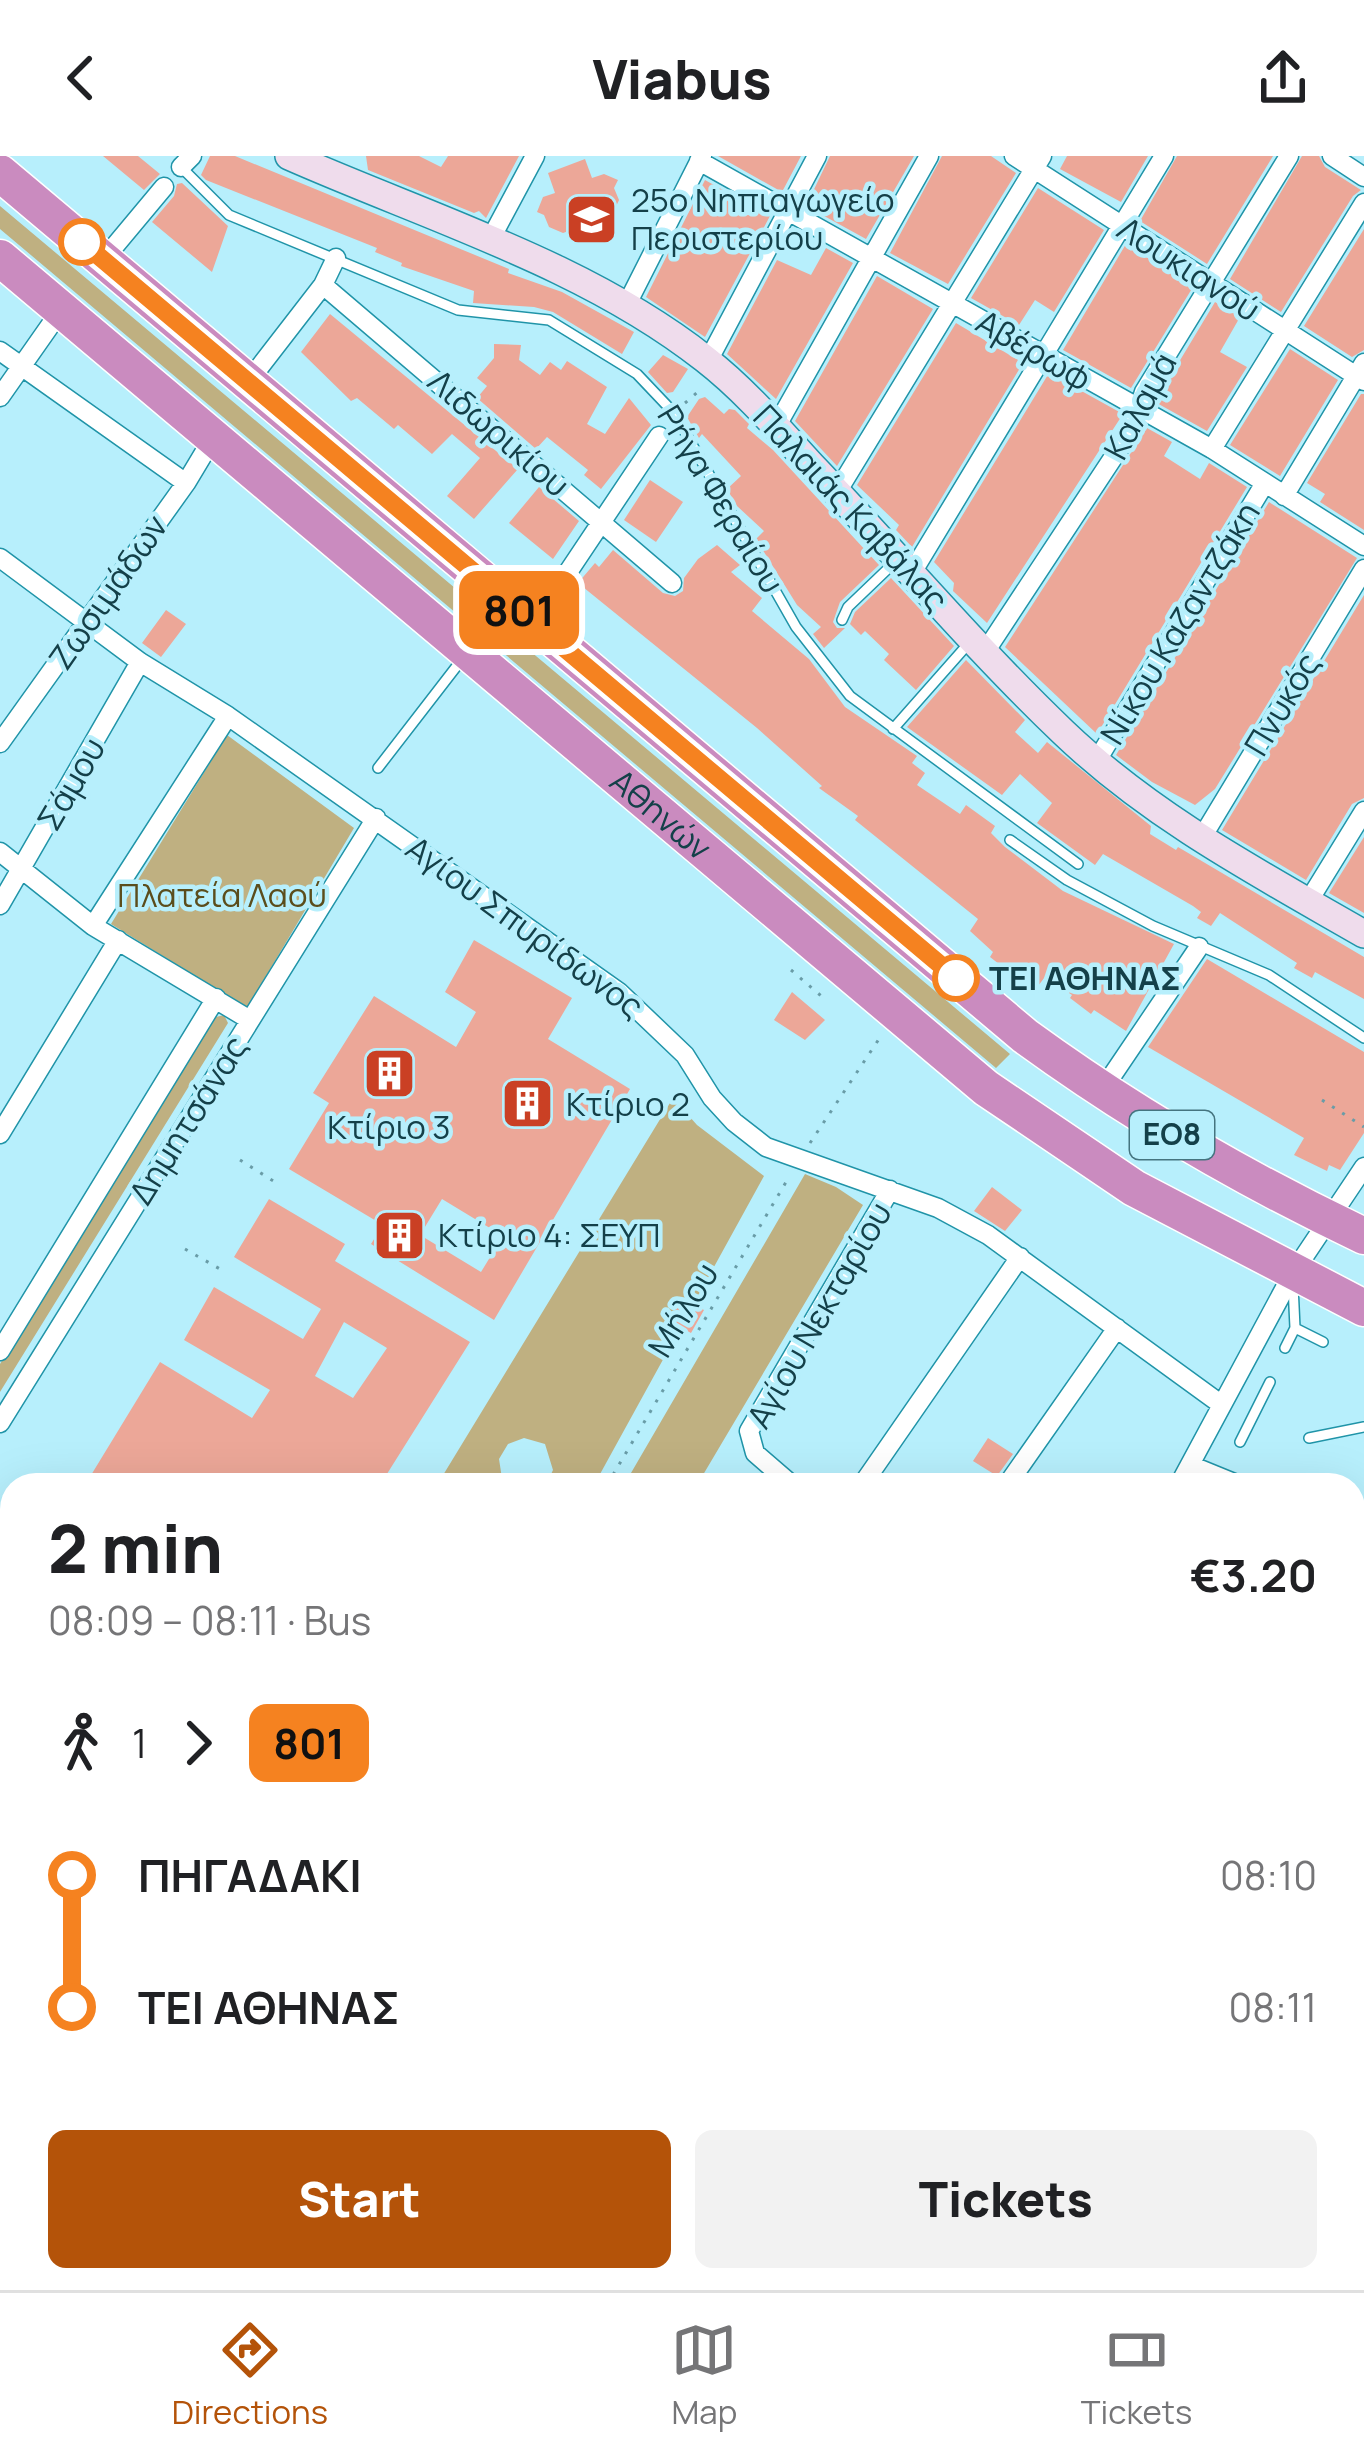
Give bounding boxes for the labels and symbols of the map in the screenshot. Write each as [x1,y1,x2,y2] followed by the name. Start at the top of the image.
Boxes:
[631,177,894,260] place label: 25ο Νηπιαγωγείο Περιστερίου
[564,191,620,247] school or university icon: 25ο Νηπιαγωγείο Περιστερίου
[1110,206,1269,331] street label: Λουκιανού
[60,220,104,264] unlabelled marker
[968,299,1100,401] street label: Αβέρωφ
[1093,344,1186,467] street label: Καλαμά
[419,359,579,506] street label: Λιδωρικίου
[744,395,959,621] street label: Παλαιάς Καβάλας
[648,396,795,601] street label: Ρήγα Φεραίου
[1089,493,1270,752] street label: Νίκου Καζαντζάκη
[38,505,177,678] street label: Ζωσιμάδων
[450,571,588,649] line badge: 801
[1233,644,1330,764] street label: Πνυκός
[26,729,115,838] street label: Σάμου
[601,758,722,870] street label: Αθηνών
[397,825,653,1028] street label: Αγίου Σπυρίδωνος
[117,872,327,917] park label: Πλατεία Λαού
[989,955,1181,1000] place label: ΤΕΙ ΑΘΗΝΑΣ
[934,956,978,1000] marker: ΤΕΙ ΑΘΗΝΑΣ
[118,1027,257,1213] street label: Δημητσάνας
[361,1045,417,1101] building icon: Κτίριο 3
[499,1076,555,1132] building icon: Κτίριο 2
[566,1081,690,1126] place label: Κτίριο 2
[327,1104,451,1149] place label: Κτίριο 3
[1130,1111,1214,1159] road number: ΕΟ8
[736,1194,902,1436] street label: Αγίου Νεκταρίου
[371,1207,427,1263] building icon: Κτίριο 4: ΣΕΥΠ
[438,1212,660,1257] place label: Κτίριο 4: ΣΕΥΠ
[637,1254,728,1365] street label: Μήλου

